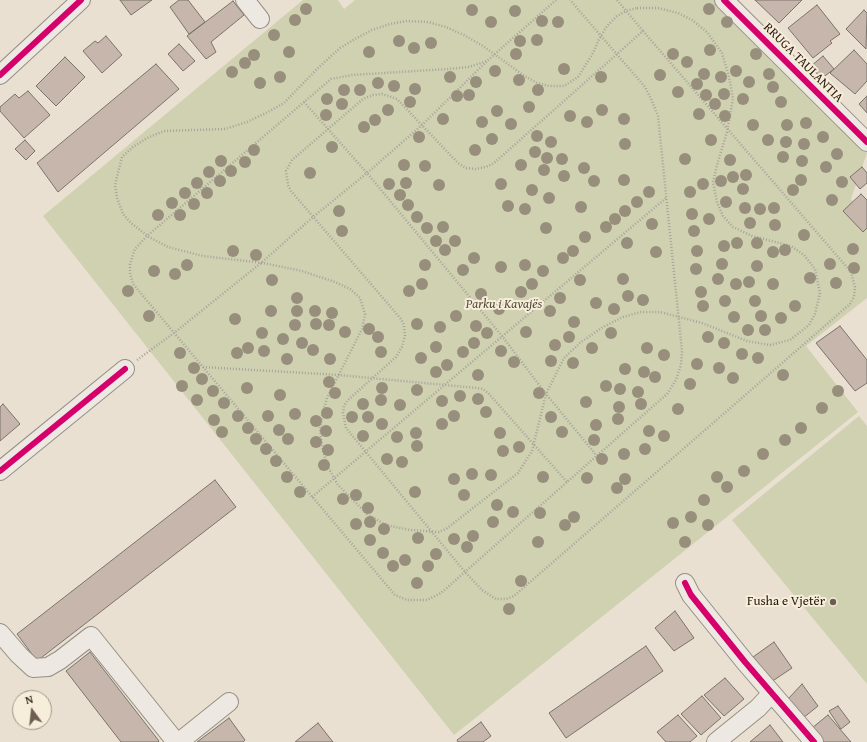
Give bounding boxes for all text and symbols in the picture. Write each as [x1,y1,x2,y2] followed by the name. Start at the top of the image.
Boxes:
[760,20,846,106] street label: RRUGA TAULANTIA
[466,297,542,313] park label: Parku i Kavajës
[747,594,825,610] place label: Fusha e Vjetër
[828,597,838,607] marker: Fusha e Vjetër
[12,690,52,730] north arrow
[24,691,35,708] text: N

